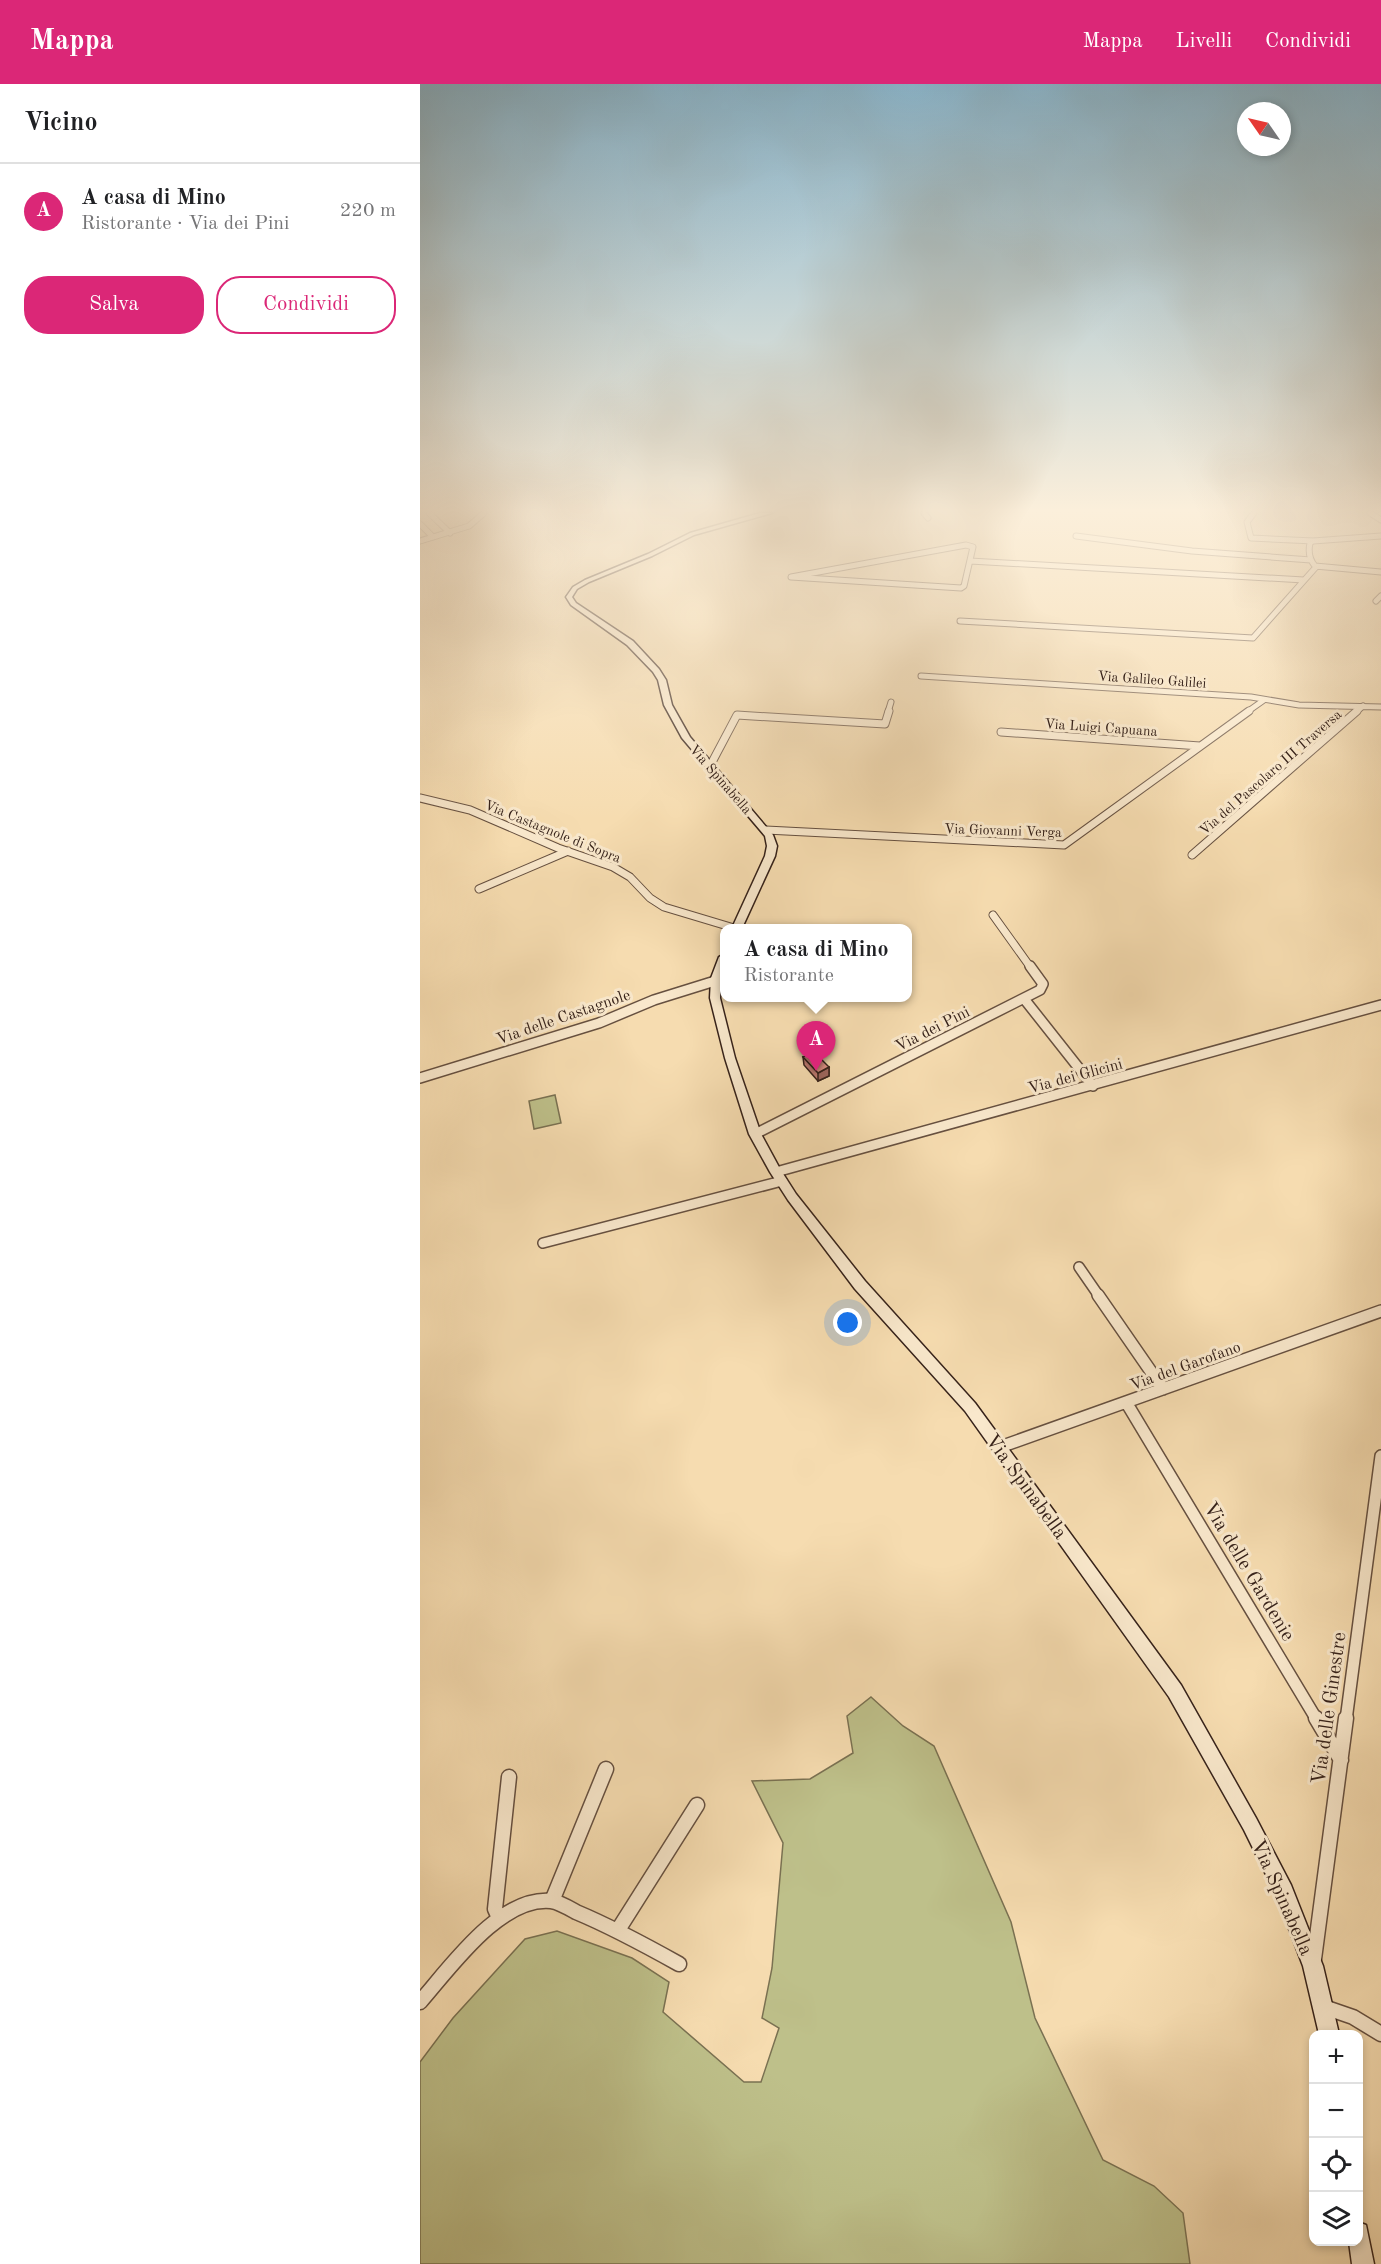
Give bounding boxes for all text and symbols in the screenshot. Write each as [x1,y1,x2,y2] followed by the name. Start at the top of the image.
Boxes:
[30,28,114,56] text: Mappa
[1082,31,1143,52] text: Mappa
[1176,31,1232,52] text: Livelli
[1265,31,1351,52] text: Condividi
[1237,102,1291,156] north arrow
[24,110,98,136] text: Vicino
[81,187,226,209] text: A casa di Mino
[36,201,51,221] text: A
[340,201,396,221] text: 220 m
[81,214,289,234] text: Ristorante · Via dei Pini
[24,276,204,334] button: Salva
[216,276,396,334] button: Condividi
[1097,669,1207,691] street label: Via Galileo Galilei
[1197,707,1344,838] street label: Via del Pascolaro III Traversa
[1044,717,1158,739] street label: Via Luigi Capuana
[686,742,754,817] street label: Via Spinabella
[482,798,623,866] street label: Via Castagnole di Sopra
[944,822,1062,840] street label: Via Giovanni Verga
[720,924,912,1002] popup
[744,939,888,961] text: A casa di Mino
[744,966,834,986] text: Ristorante
[495,987,633,1048] street label: Via delle Castagnole
[893,1004,973,1055] street label: Via dei Pini
[796,1022,836,1071] pin: A
[1026,1057,1125,1097] street label: Via dei Glicini
[833,1308,862,1337] your location
[1128,1339,1243,1394] street label: Via del Garofano
[981,1431,1070,1543] street label: Via Spinabella
[1199,1499,1298,1645] street label: Via delle Gardenie
[1309,1631,1351,1786] street label: Via delle Ginestre
[1247,1837,1316,1959] street label: Via Spinabella
[1309,2030,1363,2246] map controls
[1309,2030,1363,2084] button: +
[1309,2084,1363,2138] button: −
[1309,2138,1363,2192] button: locate
[1309,2192,1363,2246] button: layers

